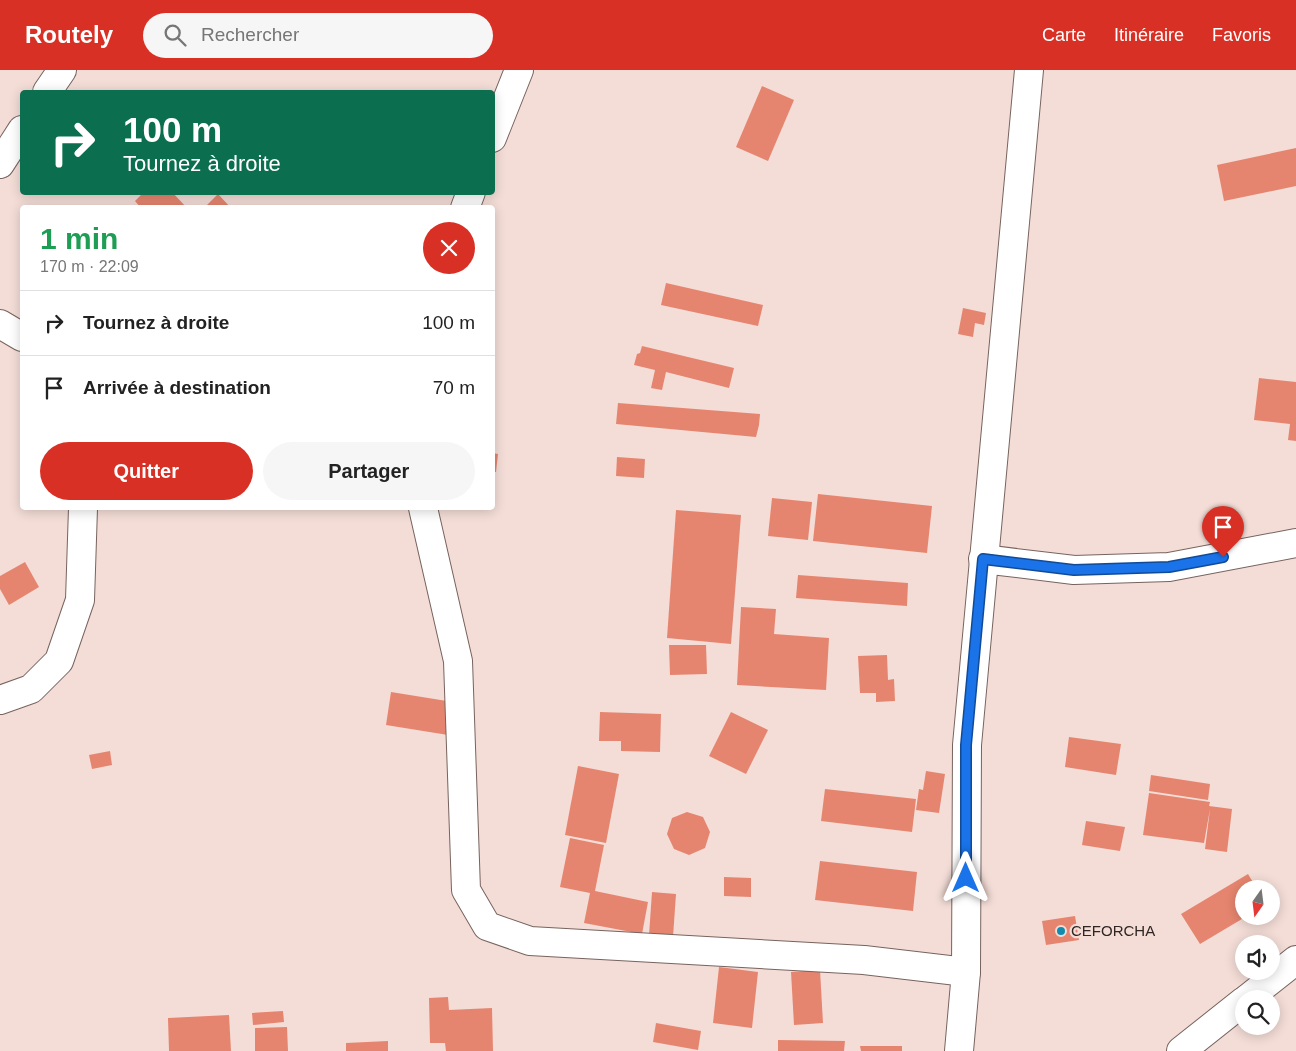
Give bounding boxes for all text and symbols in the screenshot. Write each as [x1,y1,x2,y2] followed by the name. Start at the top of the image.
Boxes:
[143,13,493,58] search box
[25,21,113,48] text: Routely
[161,21,189,49] icon: search
[201,24,299,45] text: Rechercher
[1042,25,1086,45] text: Carte
[1114,25,1184,45] text: Itinéraire
[1212,25,1271,45] text: Favoris
[40,110,105,175] icon: right
[123,110,222,149] text: 100 m
[123,151,281,176] text: Tournez à droite
[40,222,118,255] text: 1 min
[423,222,475,274] button: close
[40,258,139,275] text: 170 m · 22:09
[40,309,68,337] icon: right
[83,312,229,333] text: Tournez à droite
[422,312,475,333] text: 100 m
[40,374,68,402] icon: arrive
[83,377,271,398] text: Arrivée à destination
[433,377,475,398] text: 70 m
[40,442,253,500] button: Quitter
[263,442,475,500] button: Partager
[1202,506,1244,557] pin
[1209,513,1237,541] icon: arrive
[939,851,991,903] position arrow
[1235,880,1280,925] north arrow
[1235,880,1280,1035] map controls
[1071,922,1155,939] place label: CEFORCHA
[1055,925,1067,937] marker: CEFORCHA
[1235,935,1280,980] button: sound
[1235,990,1280,1035] button: search

